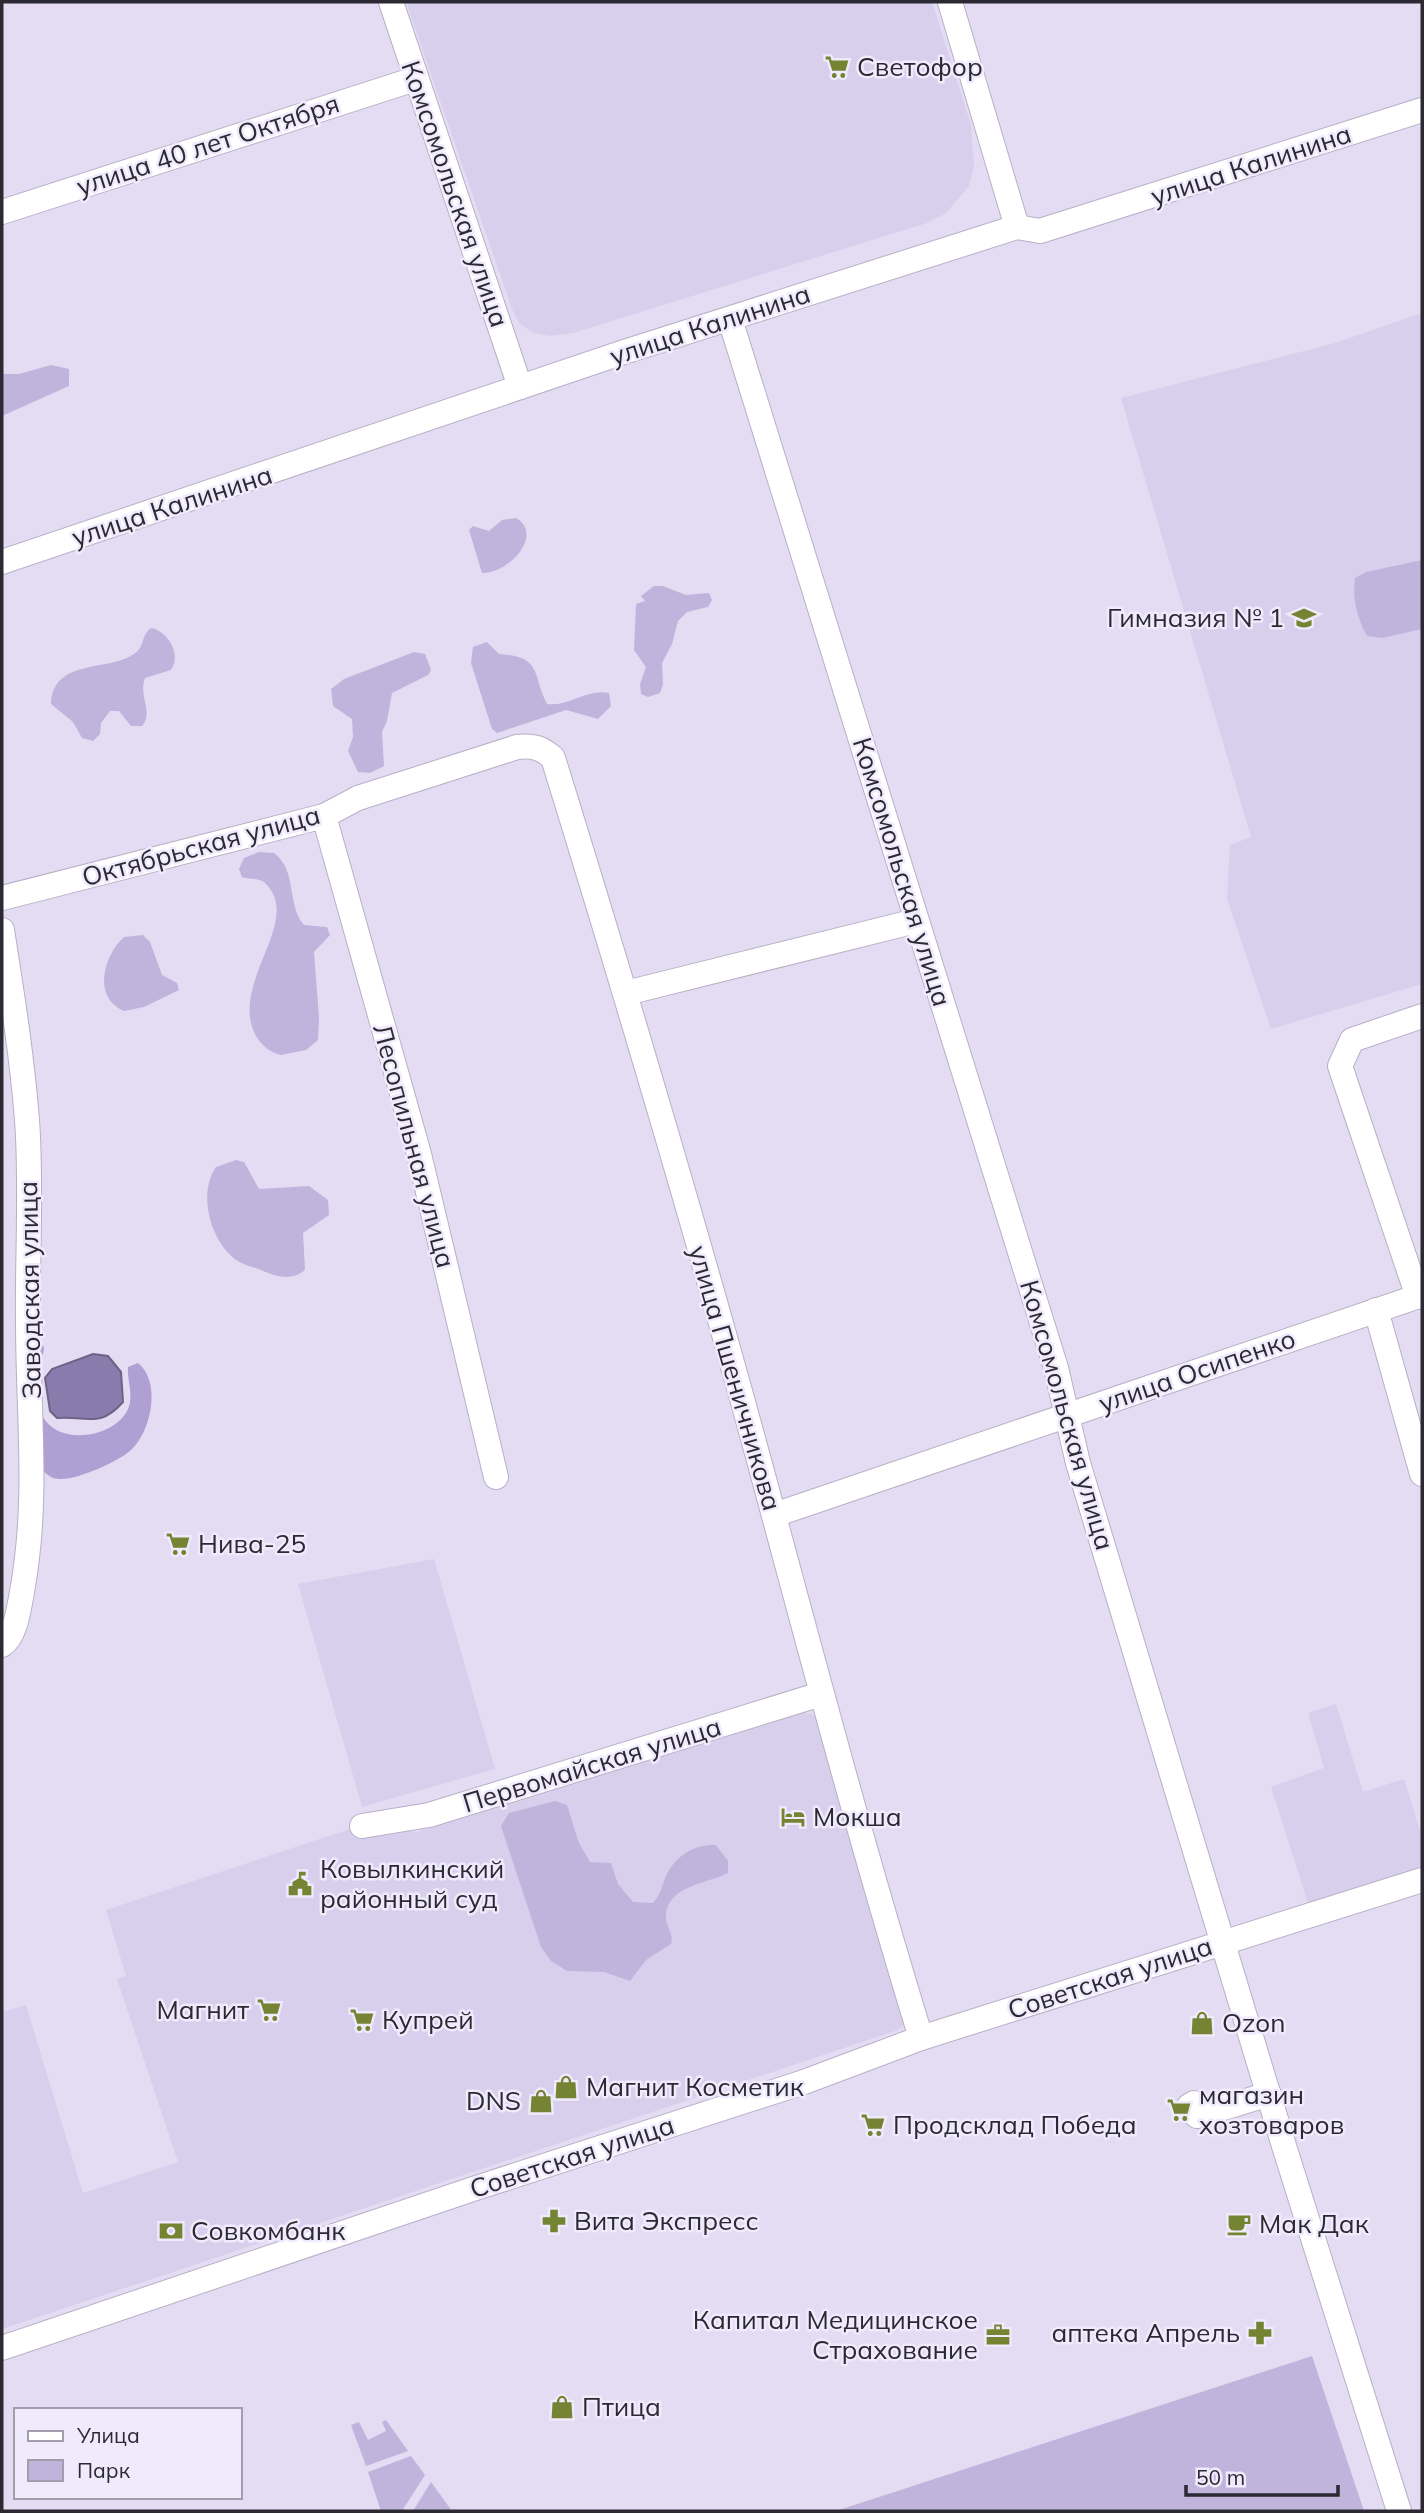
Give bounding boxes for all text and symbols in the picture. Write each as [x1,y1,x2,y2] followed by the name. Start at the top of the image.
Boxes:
[857,50,983,83] place label: Светофор
[823,53,851,81] supermarket icon: Светофор
[394,56,517,331] street label: Комсомольская улица
[72,86,343,203] street label: улица 40 лет Октября
[1147,117,1355,212] street label: улица Калинина
[606,277,814,372] street label: улица Калинина
[68,458,276,553] street label: улица Калинина
[1107,601,1284,634] place label: Гимназия № 1
[1290,604,1318,632] school or university icon: Гимназия № 1
[846,733,959,1010] street label: Комсомольская улица
[78,798,324,893] street label: Октябрьская улица
[366,1020,463,1271] street label: Лесопильная улица
[11,1181,48,1399] street label: Заводская улица
[682,1242,789,1514] street label: улица Пшеничникова
[1013,1276,1122,1554] street label: Комсомольская улица
[1094,1321,1299,1420] street label: улица Осипенко
[198,1527,306,1560] place label: Нива-25
[164,1530,192,1558] supermarket icon: Нива-25
[459,1710,725,1820] street label: Первомайская улица
[813,1800,902,1833] place label: Мокша
[779,1803,807,1831] hotel icon: Мокша
[320,1852,504,1915] place label: Ковылкинский районный суд
[286,1870,314,1898] public building icon: Ковылкинский районный суд
[1003,1929,1216,2026] street label: Советская улица
[156,1993,249,2026] place label: Магнит
[255,1996,283,2024] supermarket icon: Магнит
[382,2003,474,2036] place label: Купрей
[348,2006,376,2034] supermarket icon: Купрей
[1222,2006,1285,2039] place label: Ozon
[1188,2009,1216,2037] shop icon: Ozon
[586,2070,804,2103] place label: Магнит Косметик
[552,2073,580,2101] shop icon: Магнит Косметик
[1199,2078,1344,2141] place label: магазин хозтоваров
[466,2084,521,2117] place label: DNS
[527,2087,555,2115] shop icon: DNS
[1165,2096,1193,2124] supermarket icon: магазин хозтоваров
[465,2108,678,2205] street label: Советская улица
[893,2108,1137,2141] place label: Продсклад Победа
[859,2111,887,2139] supermarket icon: Продсклад Победа
[574,2204,759,2237] place label: Вита Экспресс
[540,2207,568,2235] pharmacy icon: Вита Экспресс
[1259,2207,1369,2240] place label: Мак Дак
[1225,2210,1253,2238] cafe icon: Мак Дак
[191,2214,345,2247] place label: Совкомбанк
[157,2217,185,2245] bank icon: Совкомбанк
[693,2303,978,2366] place label: Капитал Медицинское Страхование
[1051,2316,1240,2349] place label: аптека Апрель
[1246,2319,1274,2347] pharmacy icon: аптека Апрель
[984,2321,1012,2349] office icon: Капитал Медицинское Страхование
[582,2390,661,2423] place label: Птица
[548,2393,576,2421] shop icon: Птица
[14,2408,242,2499] legend
[76,2422,140,2448] text: Улица
[1186,2454,1338,2498] scale bar
[77,2457,131,2483] text: Парк
[1196,2464,1245,2490] text: 50 m

